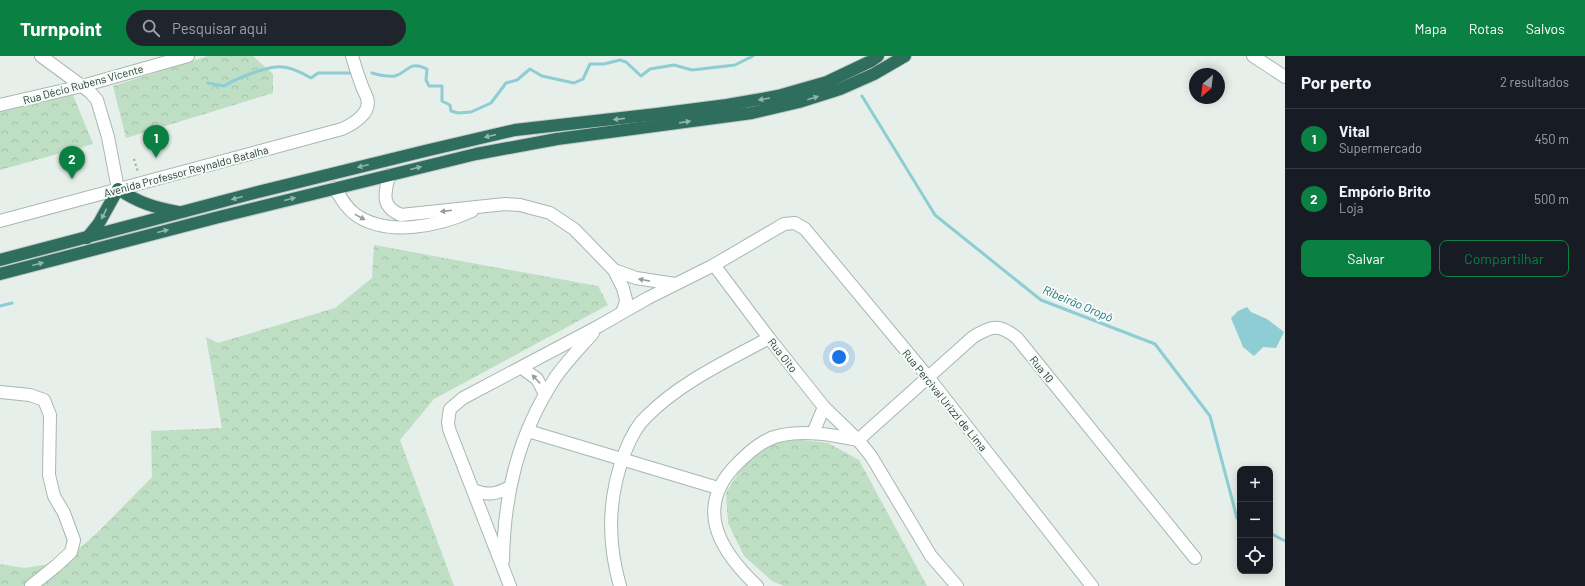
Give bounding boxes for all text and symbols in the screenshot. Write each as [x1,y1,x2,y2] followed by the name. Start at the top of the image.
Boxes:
[126,10,406,46] search box
[20,17,102,40] text: Turnpoint
[140,17,162,39] icon: search
[172,19,267,37] text: Pesquisar aqui
[1415,20,1447,37] text: Mapa
[1469,20,1504,37] text: Rotas
[1526,20,1565,37] text: Salvos
[21,62,145,106] street label: Rua Décio Rubens Vicente
[1189,68,1225,104] north arrow
[1301,72,1371,92] text: Por perto
[1500,74,1569,90] text: 2 resultados
[807,94,819,100] one-way arrow
[758,96,770,102] one-way arrow
[613,116,625,122] one-way arrow
[679,119,691,125] one-way arrow
[1339,122,1369,140] text: Vital
[143,125,169,158] pin: 1
[1312,131,1316,147] text: 1
[1534,131,1569,147] text: 450 m
[484,134,496,140] one-way arrow
[1339,140,1422,156] text: Supermercado
[102,143,270,199] street label: Avenida Professor Reynaldo Batalha
[59,146,85,179] pin: 2
[357,163,369,169] one-way arrow
[410,165,422,171] one-way arrow
[1339,182,1431,200] text: Empório Brito
[1310,191,1318,207] text: 2
[1534,191,1569,207] text: 500 m
[231,195,243,201] one-way arrow
[283,196,296,202] one-way arrow
[1339,200,1363,216] text: Loja
[439,208,452,214] one-way arrow
[100,209,107,220] one-way arrow
[354,213,366,220] one-way arrow
[158,228,170,234] one-way arrow
[1301,240,1431,277] button: Salvar
[1439,240,1569,277] button: Compartilhar
[32,261,44,267] one-way arrow
[638,277,650,283] one-way arrow
[1041,282,1115,324] water label: Ribeirão Oropô
[766,335,800,375] street label: Rua Oito
[829,347,849,367] your location
[900,347,990,453] street label: Rua Percival Urizzi de Lima
[1027,353,1057,385] street label: Rua 10
[531,374,541,384] one-way arrow
[1237,466,1273,574] map controls
[1237,466,1273,502] button: +
[1237,502,1273,538] button: −
[1237,538,1273,574] button: locate

